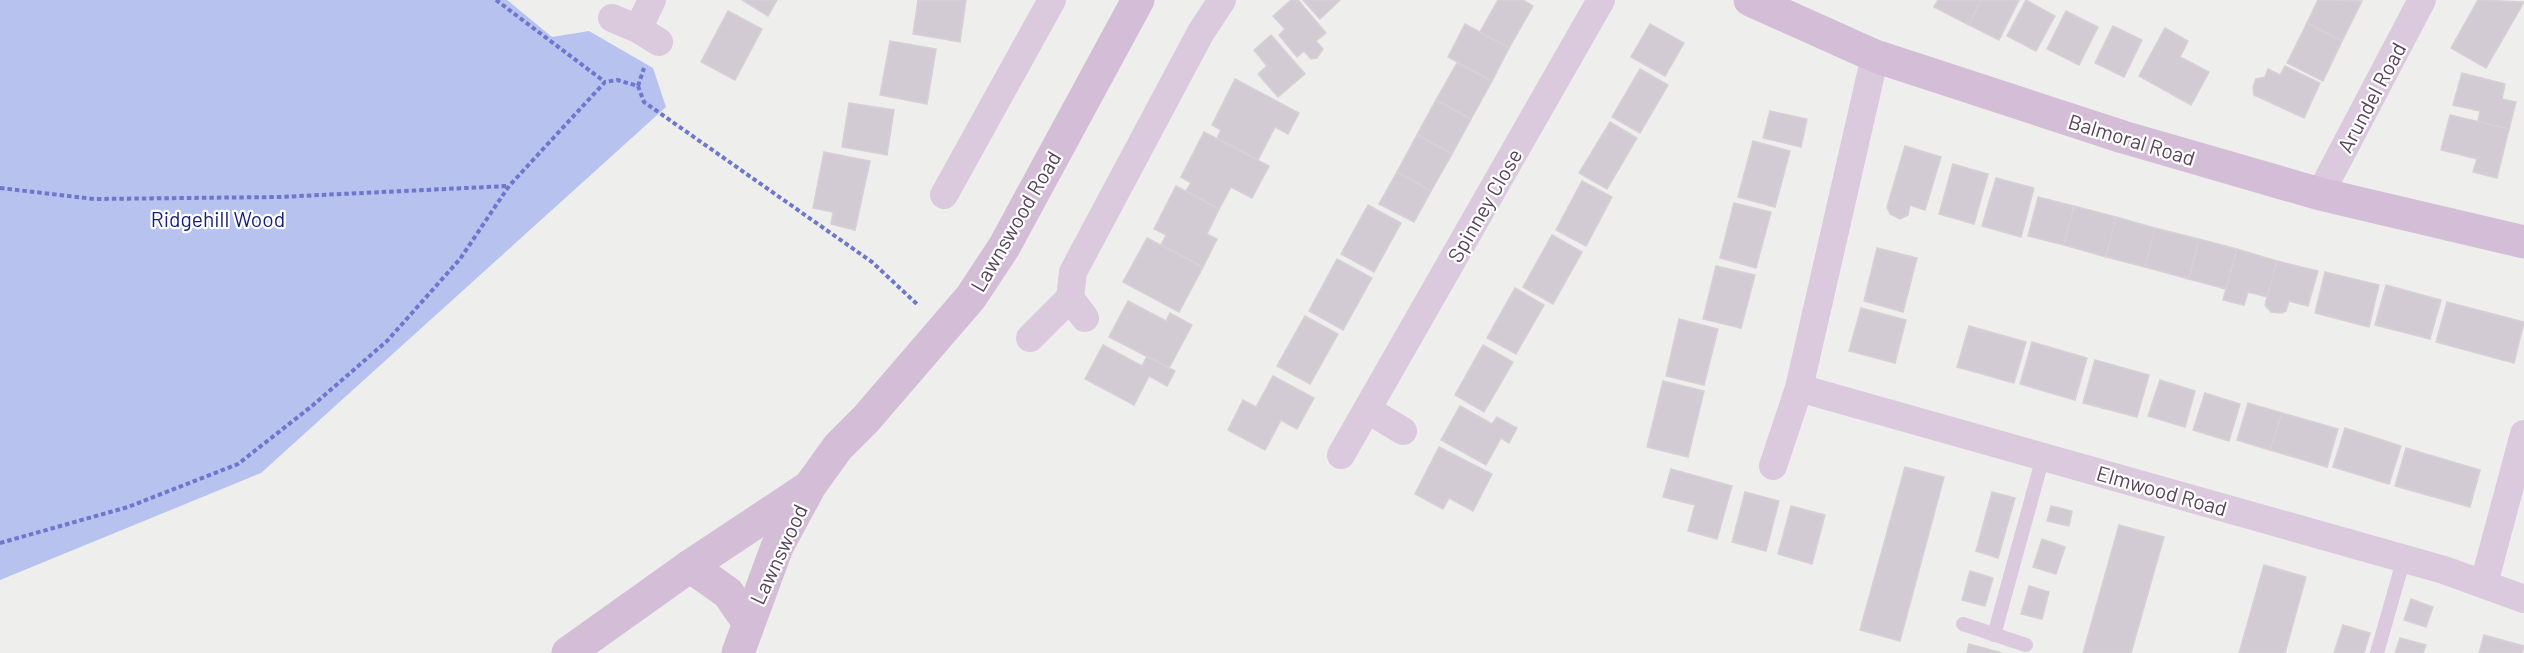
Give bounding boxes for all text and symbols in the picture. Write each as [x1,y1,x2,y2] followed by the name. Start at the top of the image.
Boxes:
[2332,38,2410,156] street label: Arundel Road
[2066,108,2198,170] street label: Balmoral Road
[1441,144,1527,266] street label: Spinney Close
[965,146,1065,296] street label: Lawnswood Road
[151,206,285,231] park label: Ridgehill Wood
[2094,459,2230,521] street label: Elmwood Road
[744,500,812,608] street label: Lawnswood

